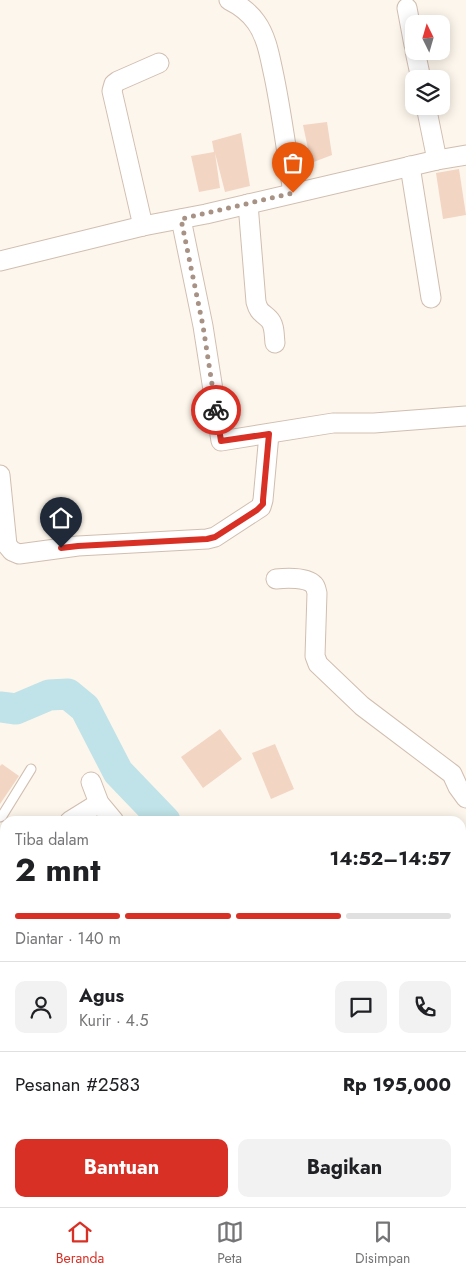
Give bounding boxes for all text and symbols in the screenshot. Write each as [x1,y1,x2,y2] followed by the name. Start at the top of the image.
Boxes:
[405,15,450,60] north arrow
[405,15,450,115] map controls
[405,70,450,115] button: layers
[272,142,314,193] pin
[279,149,307,177] icon: bag
[191,385,241,435] courier
[202,396,230,424] icon: bike
[40,497,82,548] pin
[47,504,75,532] icon: home
[15,828,89,851] text: Tiba dalam
[330,845,451,872] text: 14:52–14:57
[15,847,100,893] text: 2 mnt
[15,927,121,950] text: Diantar · 140 m
[15,981,67,1033] button: person
[335,981,387,1033] button: chat
[399,981,451,1033] button: phone
[79,982,124,1009] text: Agus
[79,1009,149,1032] text: Kurir · 4.5
[15,1071,140,1098] text: Pesanan #2583
[343,1071,451,1098] text: Rp 195,000
[15,1139,228,1197] button: Bantuan
[238,1139,451,1197] button: Bagikan
[56,1218,104,1268] tab: Beranda
[216,1218,244,1268] tab: Peta
[355,1218,410,1268] tab: Disimpan

